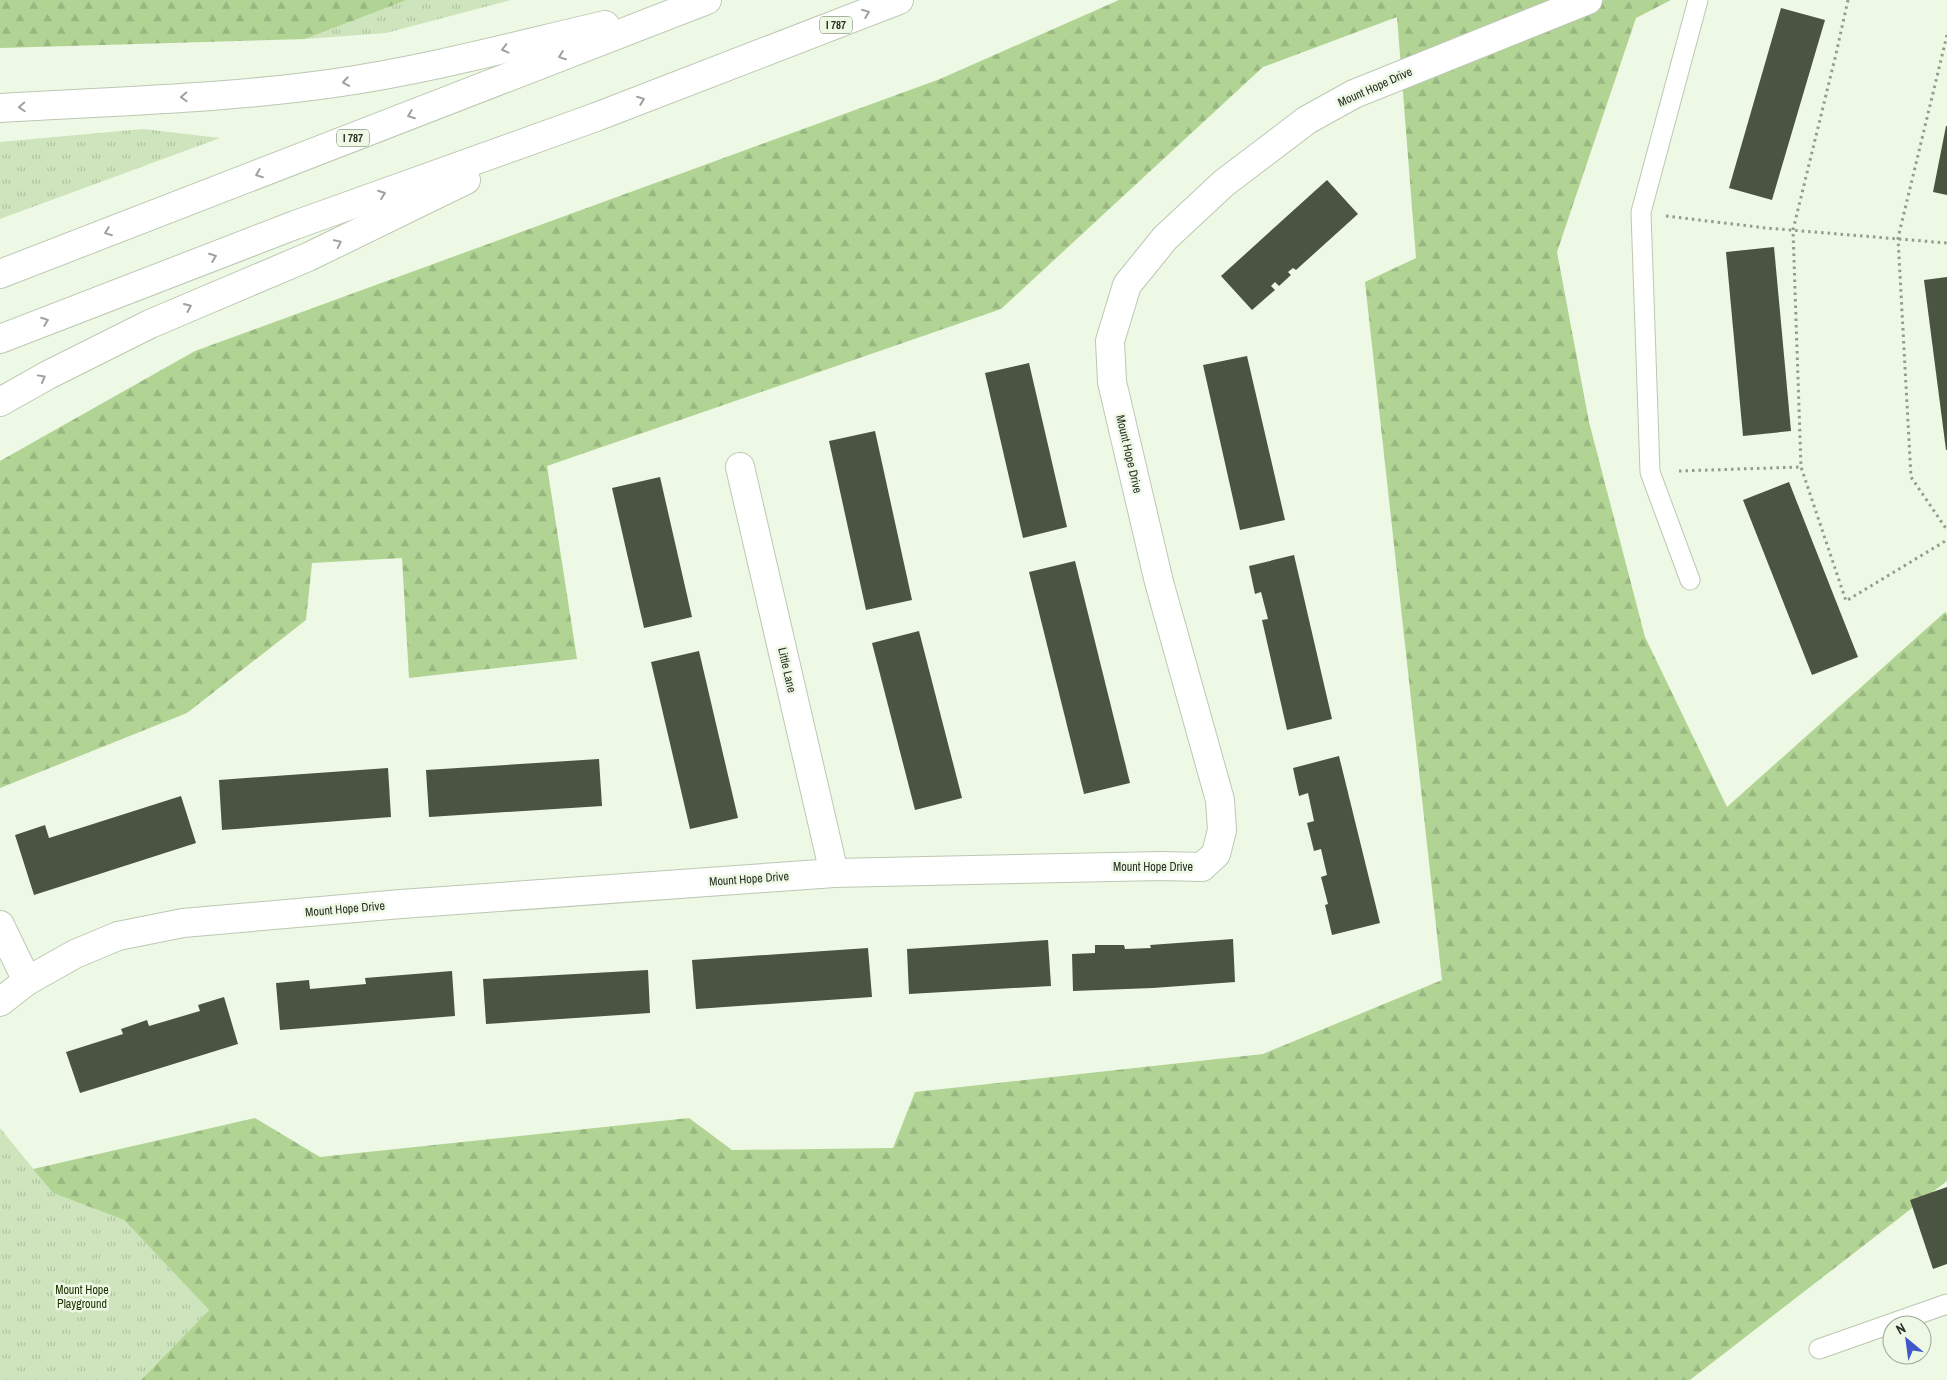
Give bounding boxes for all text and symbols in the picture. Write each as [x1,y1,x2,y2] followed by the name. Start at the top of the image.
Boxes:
[862,9,870,19] one-way arrow
[820,16,852,34] road number: I 787
[501,43,510,54] one-way arrow
[559,51,567,61] one-way arrow
[1335,63,1415,111] street label: Mount Hope Drive
[342,76,350,86] one-way arrow
[180,92,188,103] one-way arrow
[636,96,645,106] one-way arrow
[18,101,26,112] one-way arrow
[407,109,416,120] one-way arrow
[337,130,369,146] road number: I 787
[256,168,264,178] one-way arrow
[377,190,386,200] one-way arrow
[104,226,113,236] one-way arrow
[332,239,341,249] one-way arrow
[209,253,217,263] one-way arrow
[183,302,192,313] one-way arrow
[41,317,49,327] one-way arrow
[37,375,46,385] one-way arrow
[1112,413,1146,495] street label: Mount Hope Drive
[774,646,800,694] street label: Little Lane
[1113,859,1193,875] street label: Mount Hope Drive
[709,868,789,890] street label: Mount Hope Drive
[305,898,385,920] street label: Mount Hope Drive
[55,1282,109,1312] park label: Mount Hope Playground
[1882,1315,1932,1365] north arrow
[1893,1319,1909,1339] text: N

